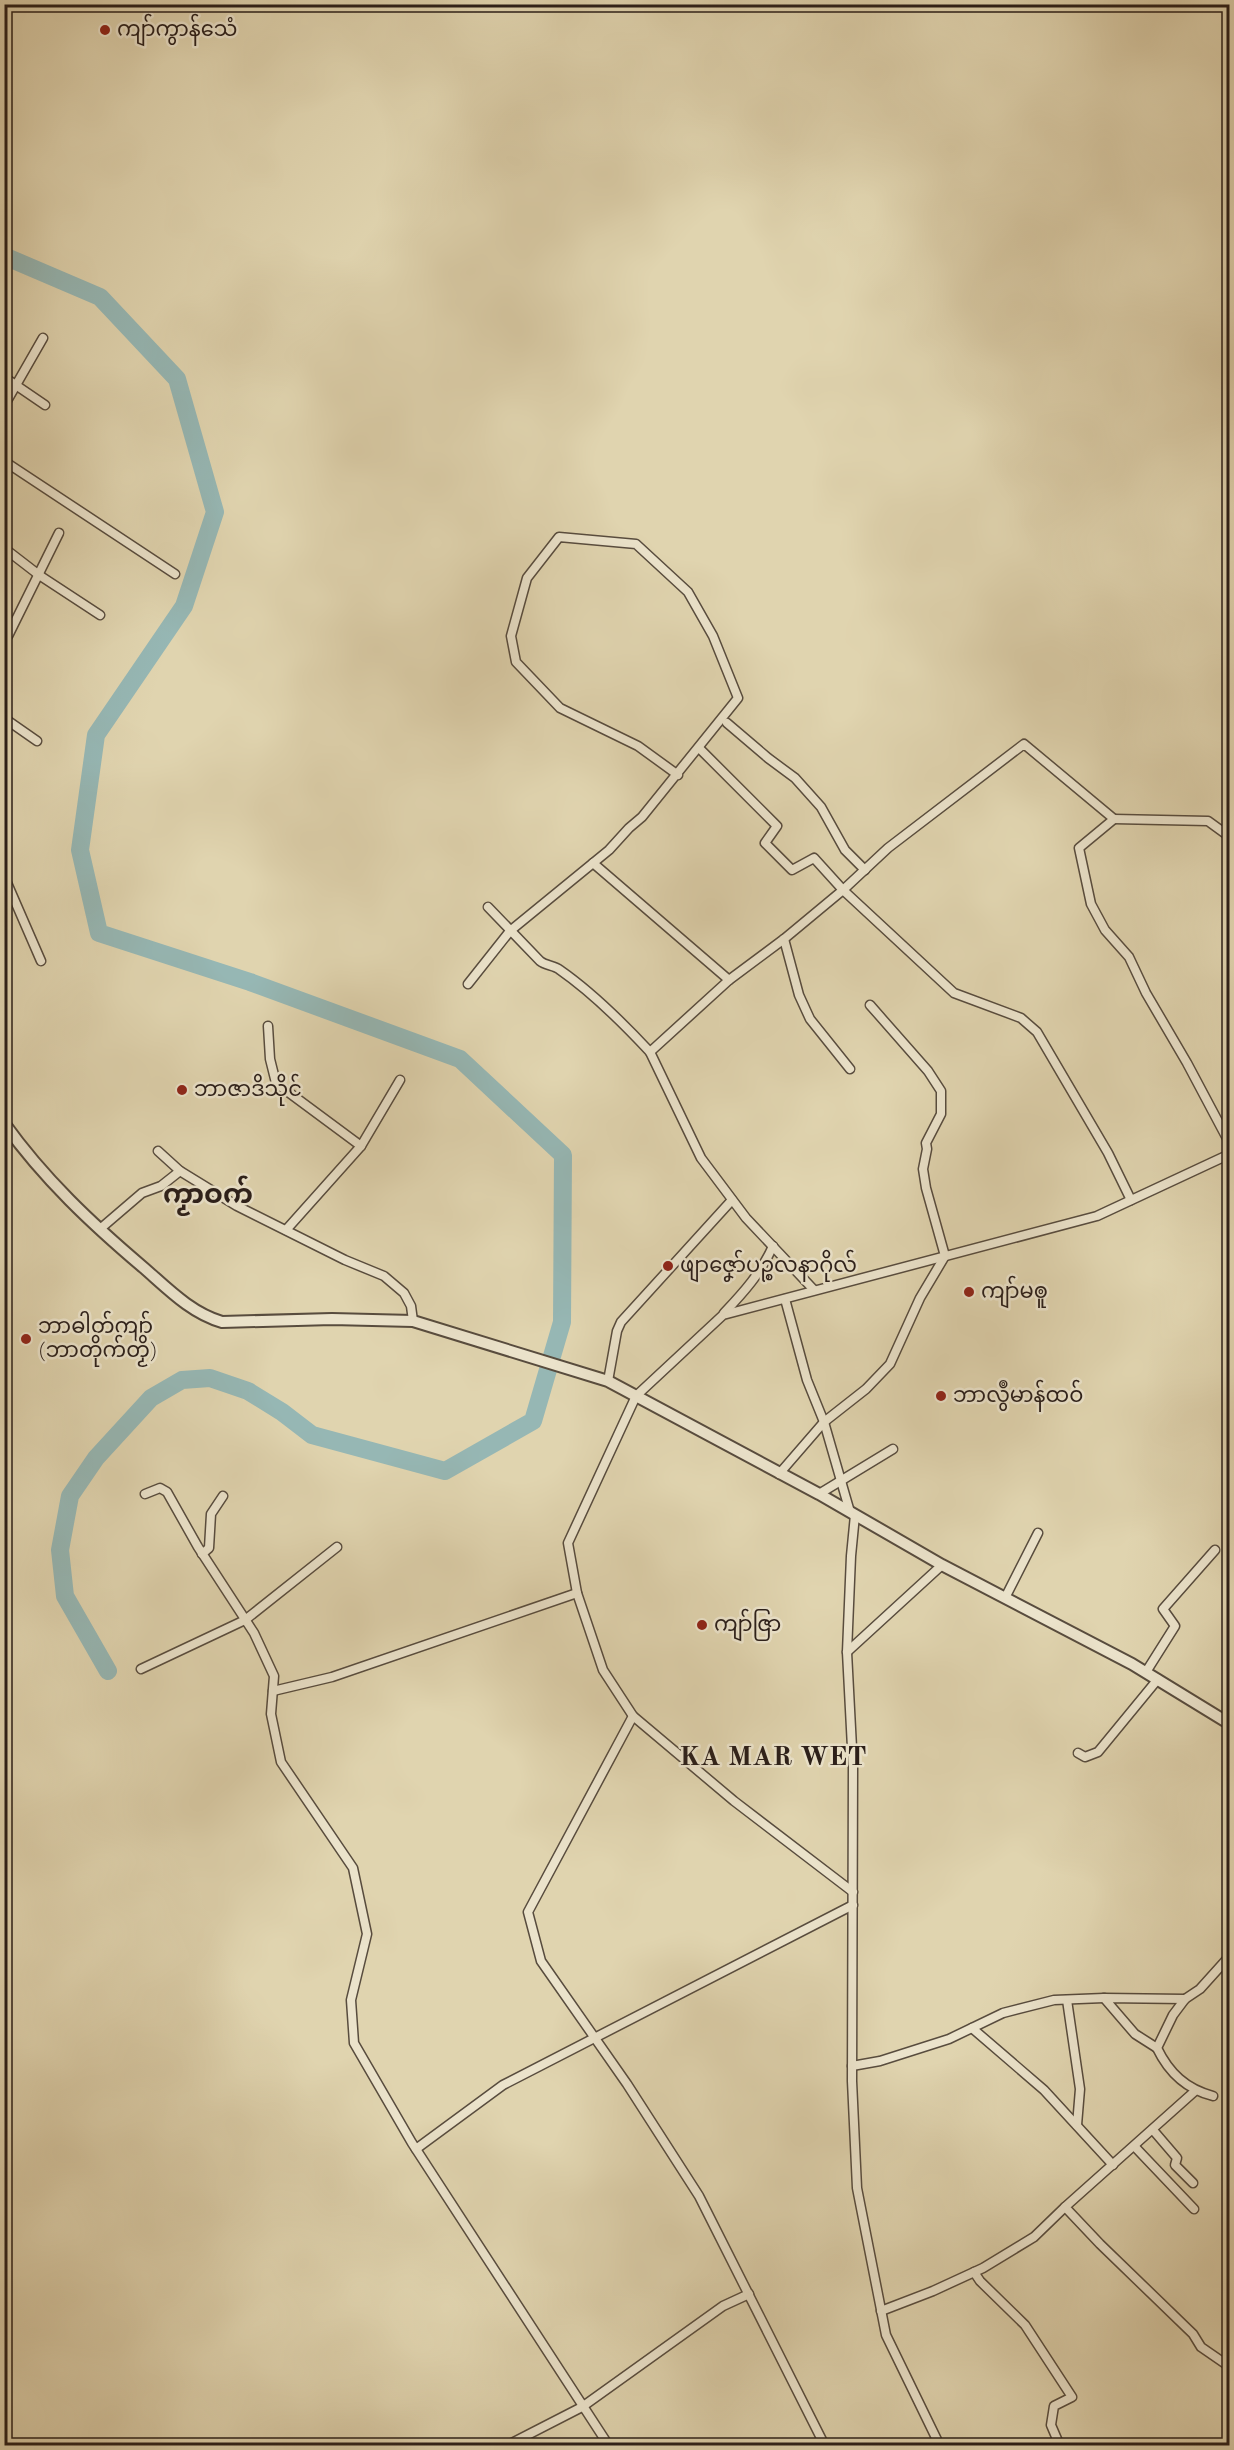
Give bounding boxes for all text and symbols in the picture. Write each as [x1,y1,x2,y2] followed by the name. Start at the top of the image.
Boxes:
[117,13,237,47] place label: ကျာ်ကွာန်သေံ
[98,23,112,37] marker: ကျာ်ကွာန်သေံ
[194,1073,302,1106] place label: ဘာဇာဒိသိုင်
[175,1083,189,1097] marker: ဘာဇာဒိသိုင်
[163,1175,253,1216] district label: ကၟာဝက်
[680,1249,857,1283] place label: ဖျာဇၞော်ပဉ္စလနာဂိုလ်
[661,1259,675,1273] marker: ဖျာဇၞော်ပဉ္စလနာဂိုလ်
[981,1275,1048,1309] place label: ကျာ်မၜူ
[962,1285,976,1299] marker: ကျာ်မၜူ
[38,1310,158,1367] place label: ဘာဓါတ်ကျာ် (ဘာတိုက်တၟိ)
[19,1332,33,1346] marker: ဘာဓါတ်ကျာ် (ဘာတိုက်တၟိ)
[953,1379,1083,1412] place label: ဘာလွဳမာန်ထဝ်
[934,1389,948,1403] marker: ဘာလွဳမာန်ထဝ်
[714,1608,781,1642] place label: ကျာ်ဇြာ
[695,1618,709,1632] marker: ကျာ်ဇြာ
[679,1744,867,1771] district label: KA MAR WET

